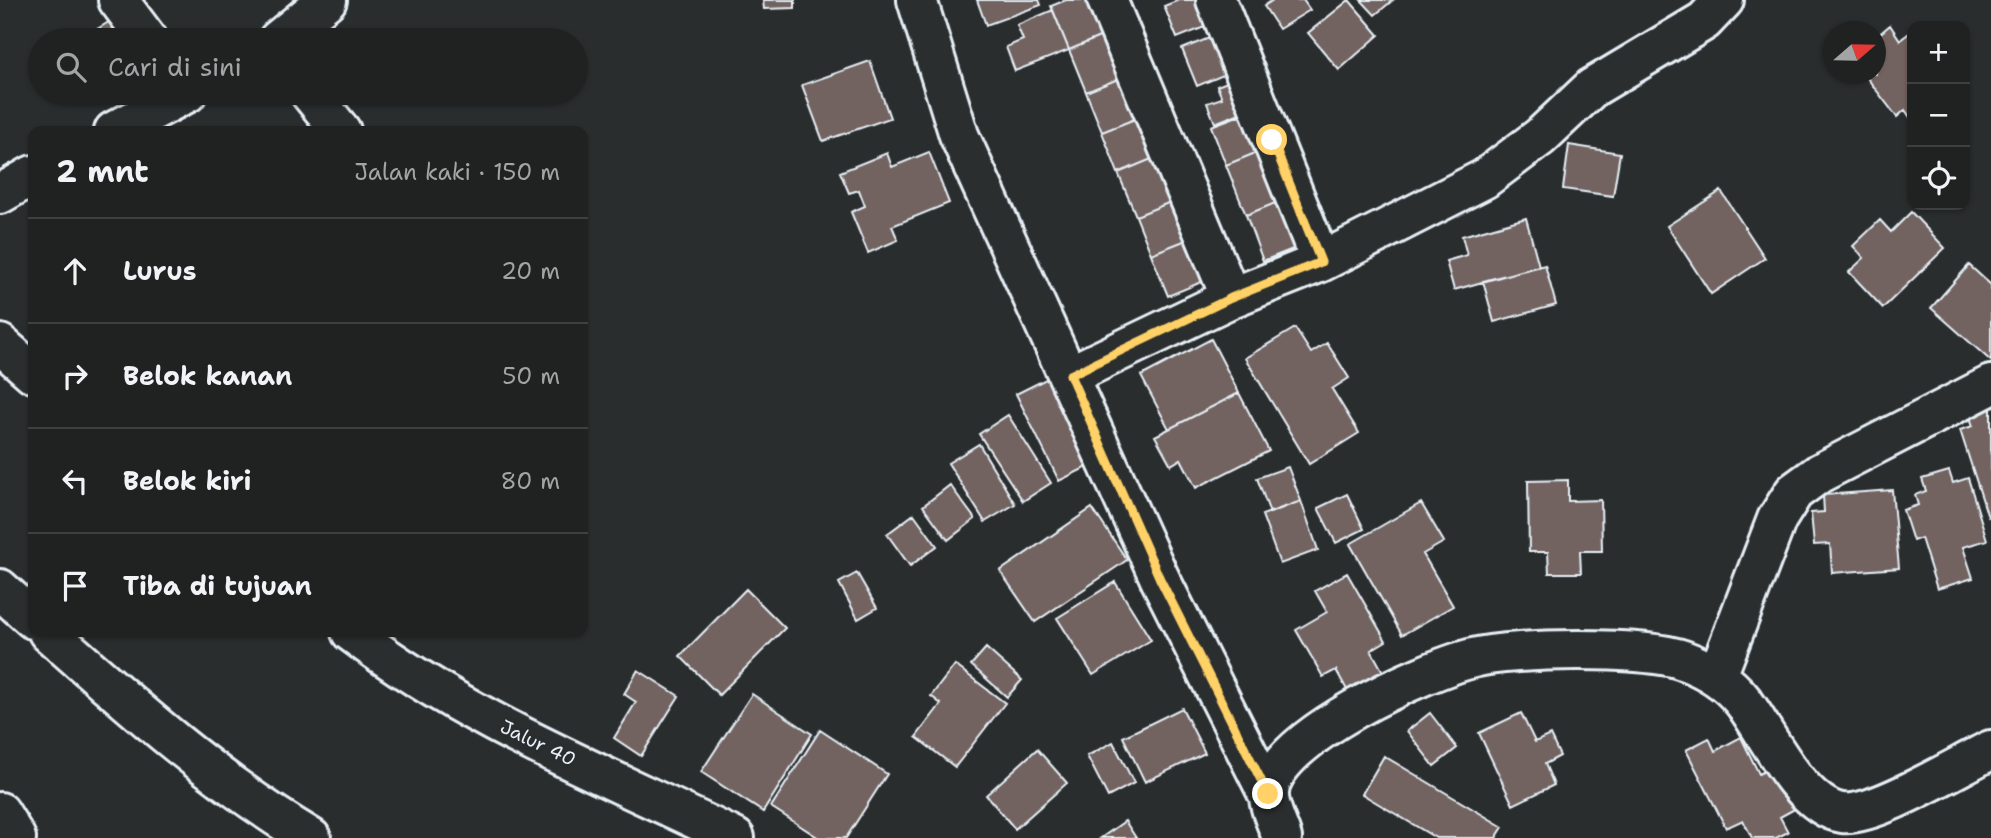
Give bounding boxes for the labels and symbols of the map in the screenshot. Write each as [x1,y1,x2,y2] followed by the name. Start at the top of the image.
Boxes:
[1823,21,1886,84] north arrow
[1256,124,1287,155] route start
[496,714,580,772] street label: Jalur 40
[1252,778,1283,809] route end

